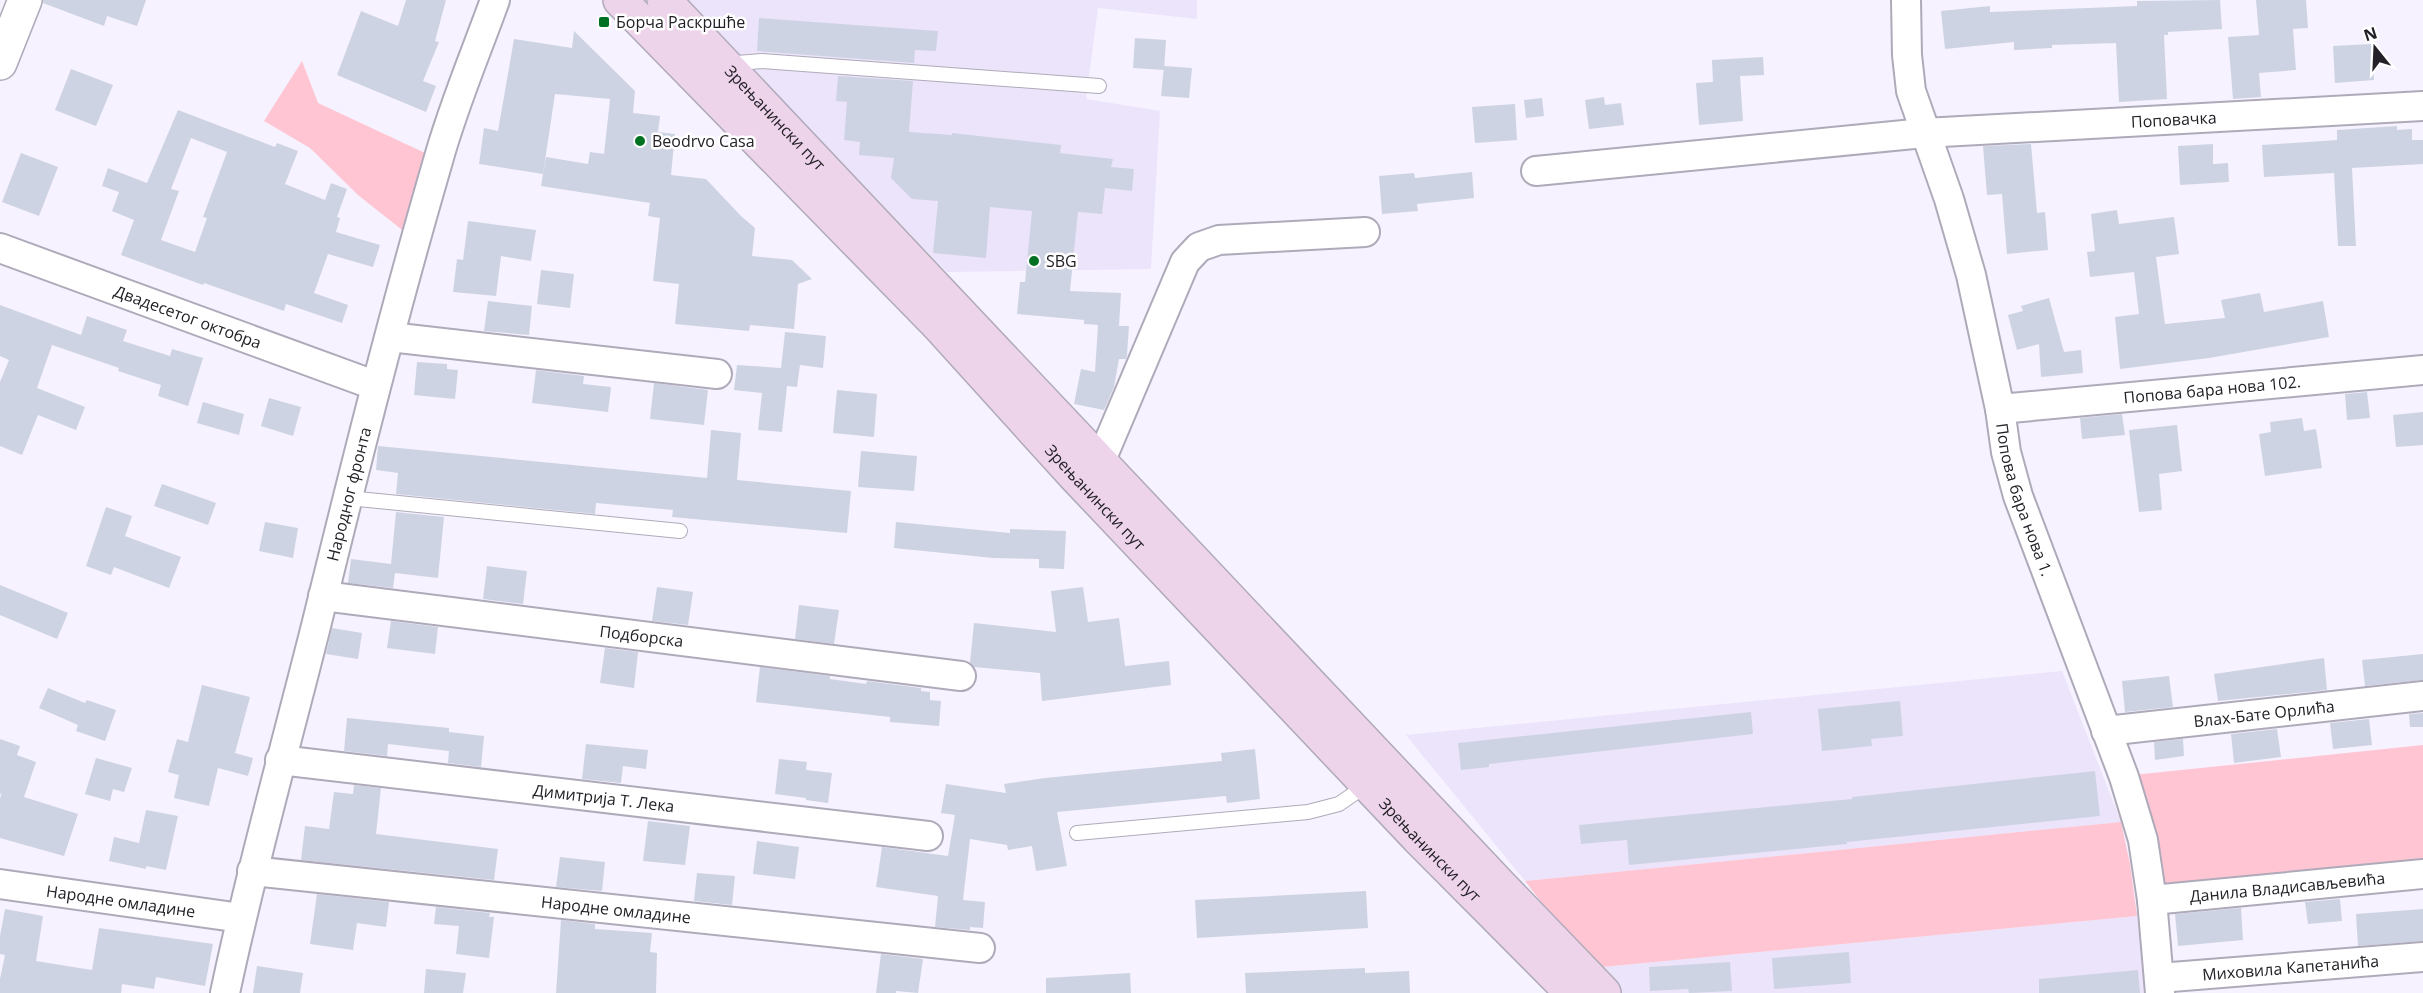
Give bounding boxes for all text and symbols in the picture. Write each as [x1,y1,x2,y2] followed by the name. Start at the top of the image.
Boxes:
[616,11,745,33] place label: Борча Раскршће
[597,15,611,29] marker: Борча Раскршће
[2345,18,2405,78] north arrow
[2361,21,2380,46] text: N
[720,60,831,176] street label: Зрењанински пут
[2130,106,2217,133] street label: Поповачка
[652,130,755,152] place label: Beodrvo Casa
[633,134,647,148] marker: Beodrvo Casa
[1046,250,1077,272] place label: SBG
[1027,254,1041,268] marker: SBG
[111,280,265,354] street label: Двадесетог октобра
[2122,370,2302,409] street label: Попова бара нова 102.
[1991,422,2058,579] street label: Попова бара нова 1.
[321,425,376,564] street label: Народног фронта
[1040,440,1151,555] street label: Зрењанински пут
[598,620,685,652] street label: Подборска
[2192,695,2336,732] street label: Влах-Бате Орлића
[532,779,676,817] street label: Димитрија Т. Лека
[1374,793,1486,907] street label: Зрењанински пут
[2189,867,2386,907] street label: Данила Владисављевића
[45,880,197,922] street label: Народне омладине
[540,891,692,928] street label: Народне омладине
[2201,950,2380,986] street label: Миховила Капетанића

